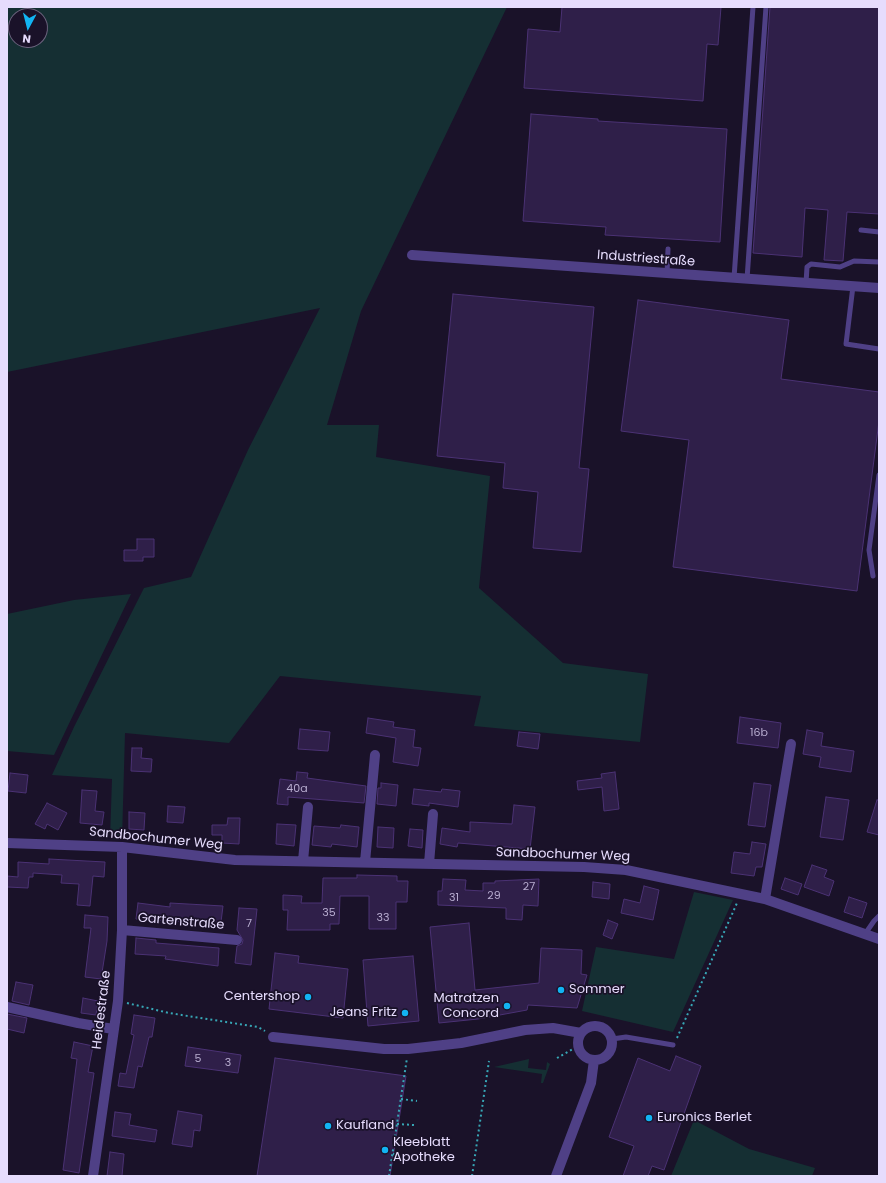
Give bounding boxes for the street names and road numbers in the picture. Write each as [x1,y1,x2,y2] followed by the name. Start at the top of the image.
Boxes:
[596,248,696,270] street label: Industriestraße
[88,824,224,854] street label: Sandbochumer Weg
[496,845,630,865] street label: Sandbochumer Weg
[137,910,225,934] street label: Gartenstraße
[89,970,115,1050] street label: Heidestraße

